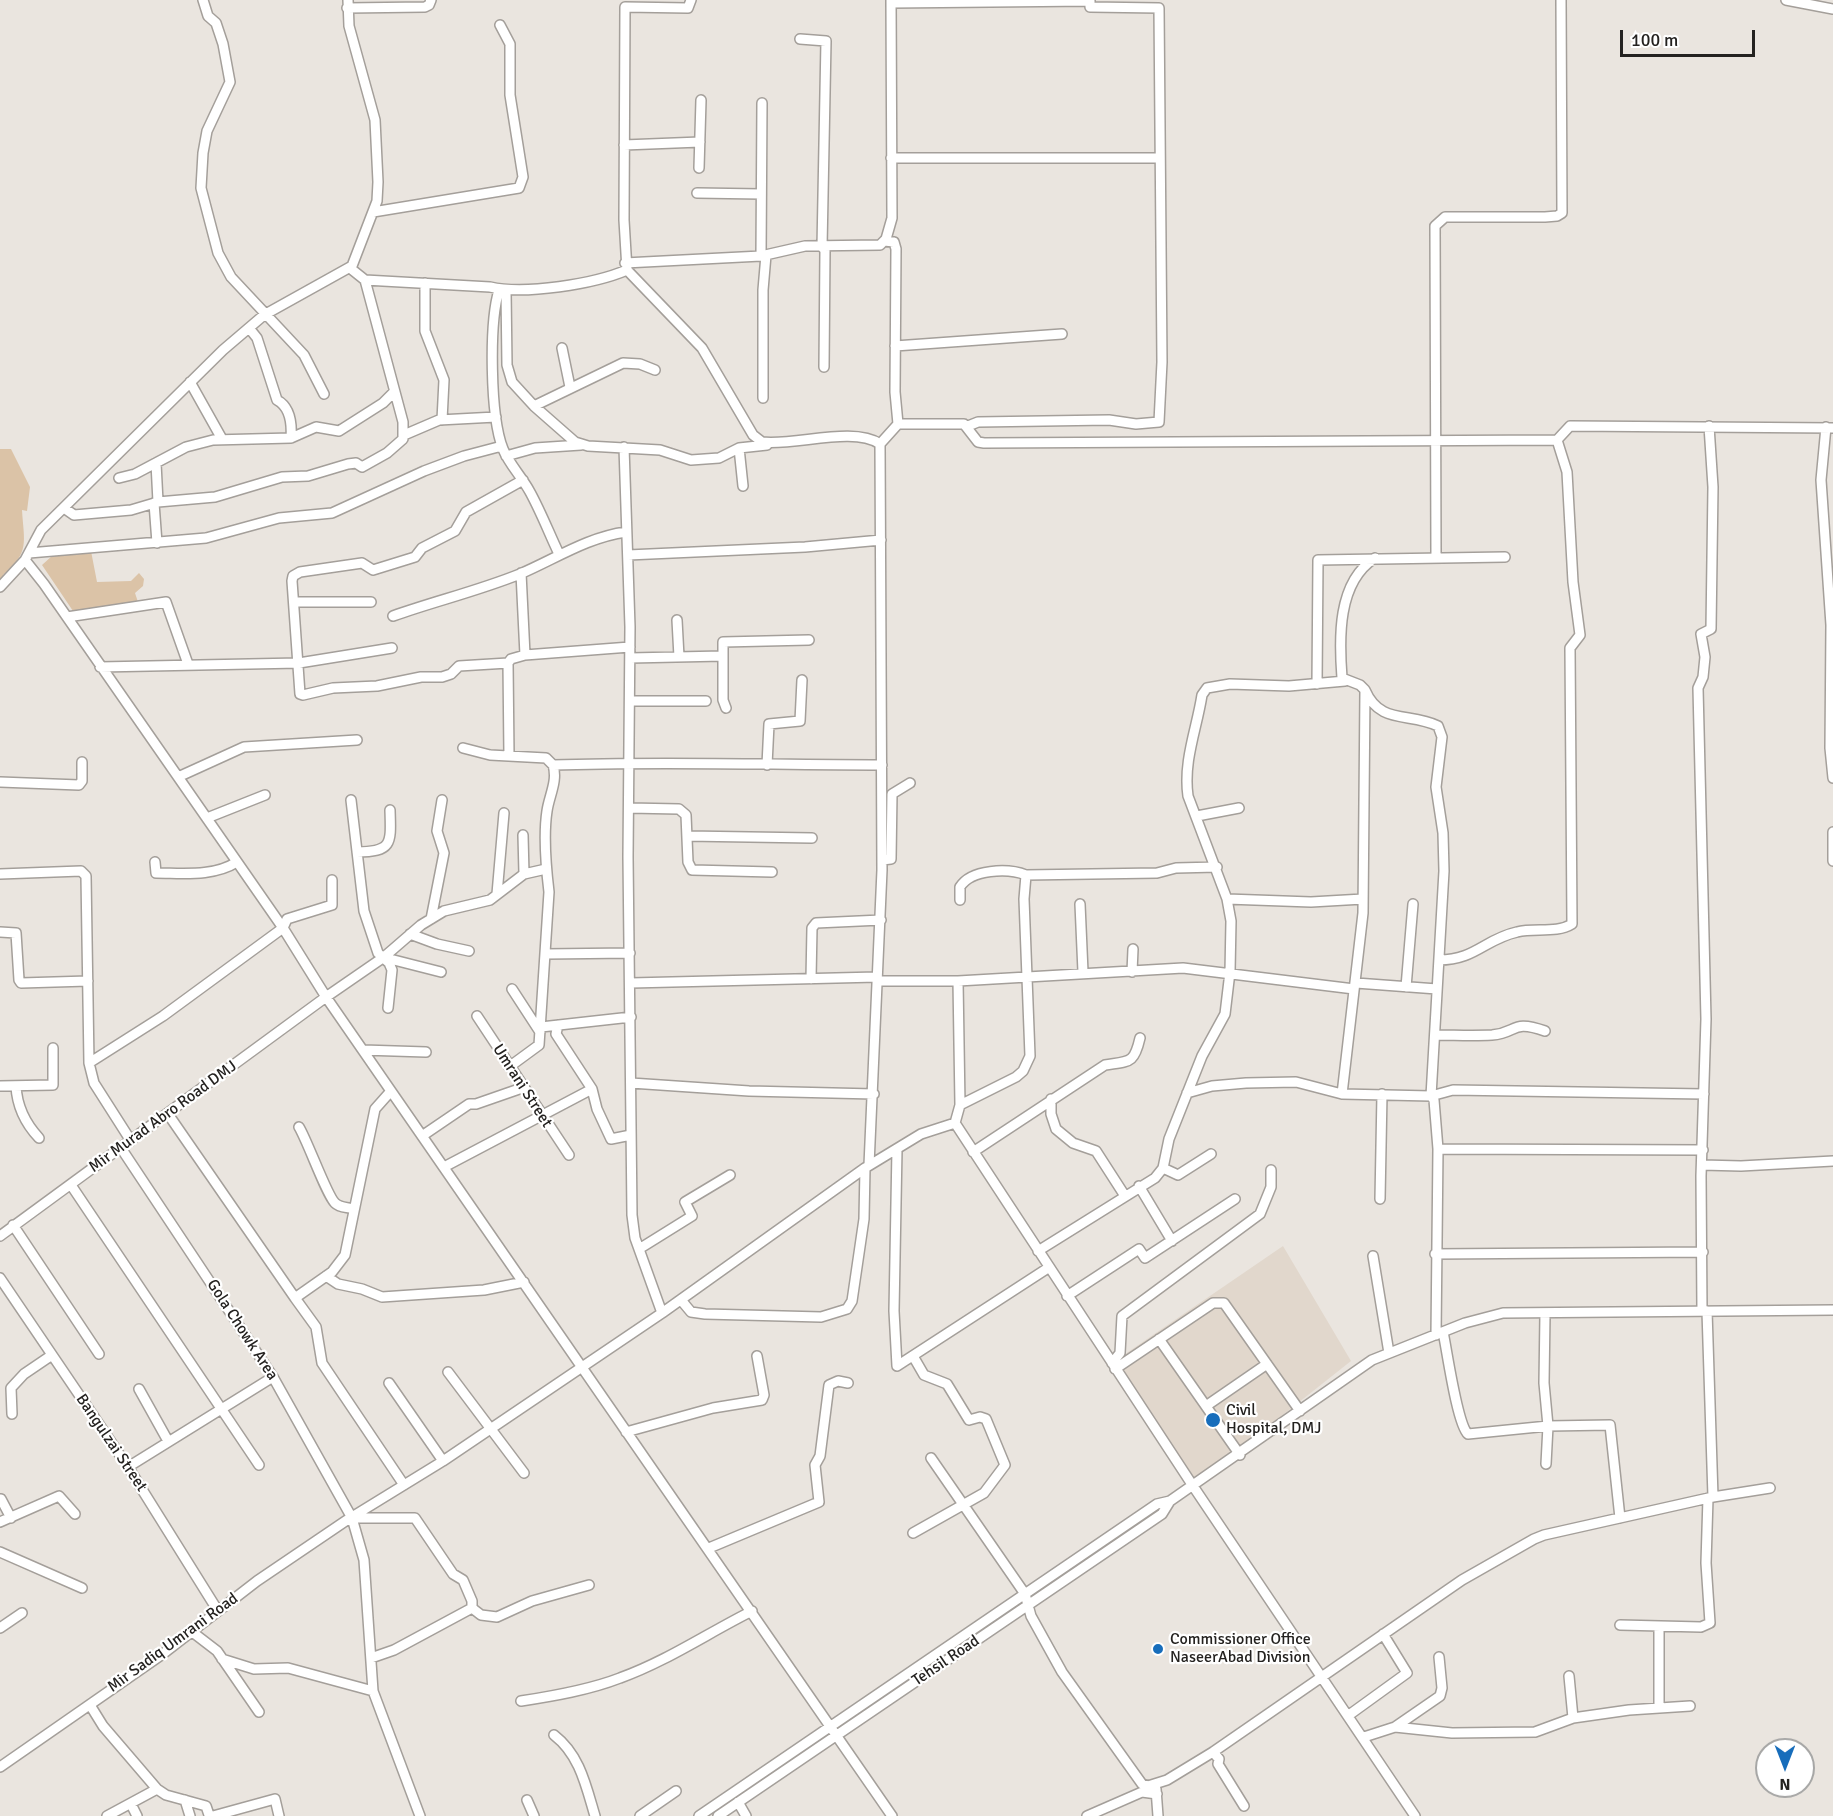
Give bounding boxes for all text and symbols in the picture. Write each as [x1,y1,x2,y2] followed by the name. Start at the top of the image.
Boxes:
[1623,18,1758,56] scale bar
[1631,29,1678,51] text: 100 m
[488,1041,556,1131] street label: Umrani Street
[85,1057,241,1177] street label: Mir Murad Abro Road DMJ
[202,1276,282,1384] street label: Gola Chowk Area
[71,1391,151,1495] street label: Bangulzai Street
[1226,1401,1321,1439] place label: Civil Hospital, DMJ
[1204,1411,1222,1429] marker: Civil Hospital, DMJ
[104,1589,242,1697] street label: Mir Sadiq Umrani Road
[1170,1630,1311,1668] place label: Commissioner Office NaseerAbad Division
[909,1631,983,1691] street label: Tehsil Road
[1151,1642,1165,1656] marker: Commissioner Office NaseerAbad Division
[1755,1738,1815,1798] north arrow
[1779,1774,1791,1794] text: N

